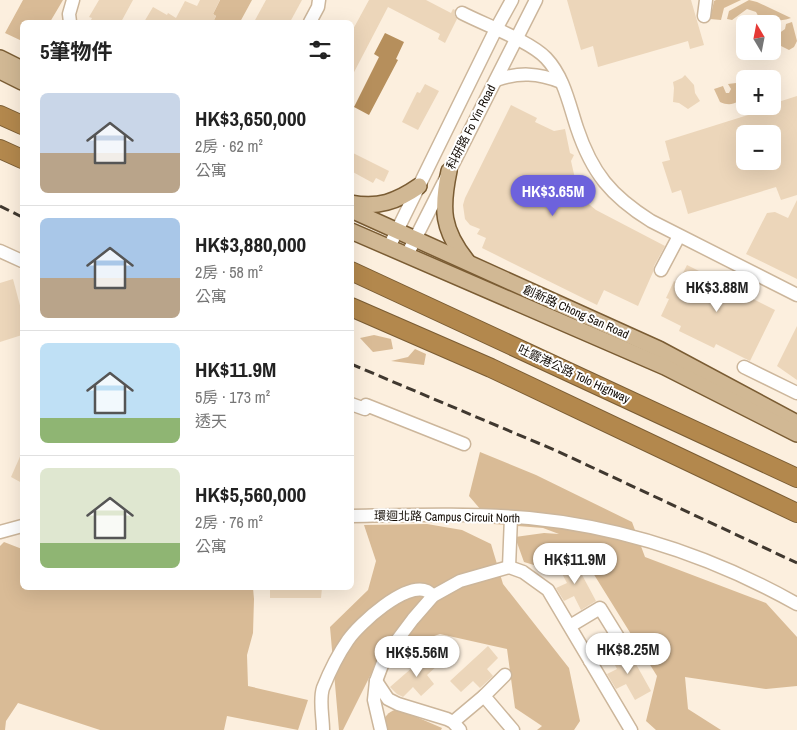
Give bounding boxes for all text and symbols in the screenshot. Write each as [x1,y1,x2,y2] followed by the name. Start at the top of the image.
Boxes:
[736,15,781,60] north arrow
[736,15,781,170] map controls
[306,36,334,64] icon: filters
[40,37,113,66] text: 5筆物件
[736,70,781,115] button: +
[443,82,499,172] street label: 科研路 Fo Yin Road
[195,104,306,133] text: HK$3,650,000
[80,113,140,173] icon: home
[736,125,781,170] button: −
[195,135,263,157] text: 2房 · 62 m²
[195,159,227,181] text: 公寓
[501,174,605,217] pin: HK$3.65M
[522,180,584,202] text: HK$3.65M
[195,230,306,259] text: HK$3,880,000
[80,238,140,298] icon: home
[195,261,263,283] text: 2房 · 58 m²
[665,270,769,313] pin: HK$3.88M
[686,276,748,298] text: HK$3.88M
[521,281,631,343] street label: 創新路 Chong San Road
[195,285,227,307] text: 公寓
[515,341,633,407] street label: 吐露港公路 Tolo Highway
[195,355,276,384] text: HK$11.9M
[80,363,140,423] icon: home
[195,386,270,408] text: 5房 · 173 m²
[195,410,227,432] text: 透天
[195,480,306,509] text: HK$5,560,000
[80,488,140,548] icon: home
[374,508,520,526] street label: 環迴北路 Campus Circuit North
[195,511,263,533] text: 2房 · 76 m²
[195,535,227,557] text: 公寓
[523,542,627,585] pin: HK$11.9M
[544,548,606,570] text: HK$11.9M
[576,632,680,675] pin: HK$8.25M
[365,636,469,678] pin: HK$5.56M
[597,638,659,660] text: HK$8.25M
[386,641,448,663] text: HK$5.56M

